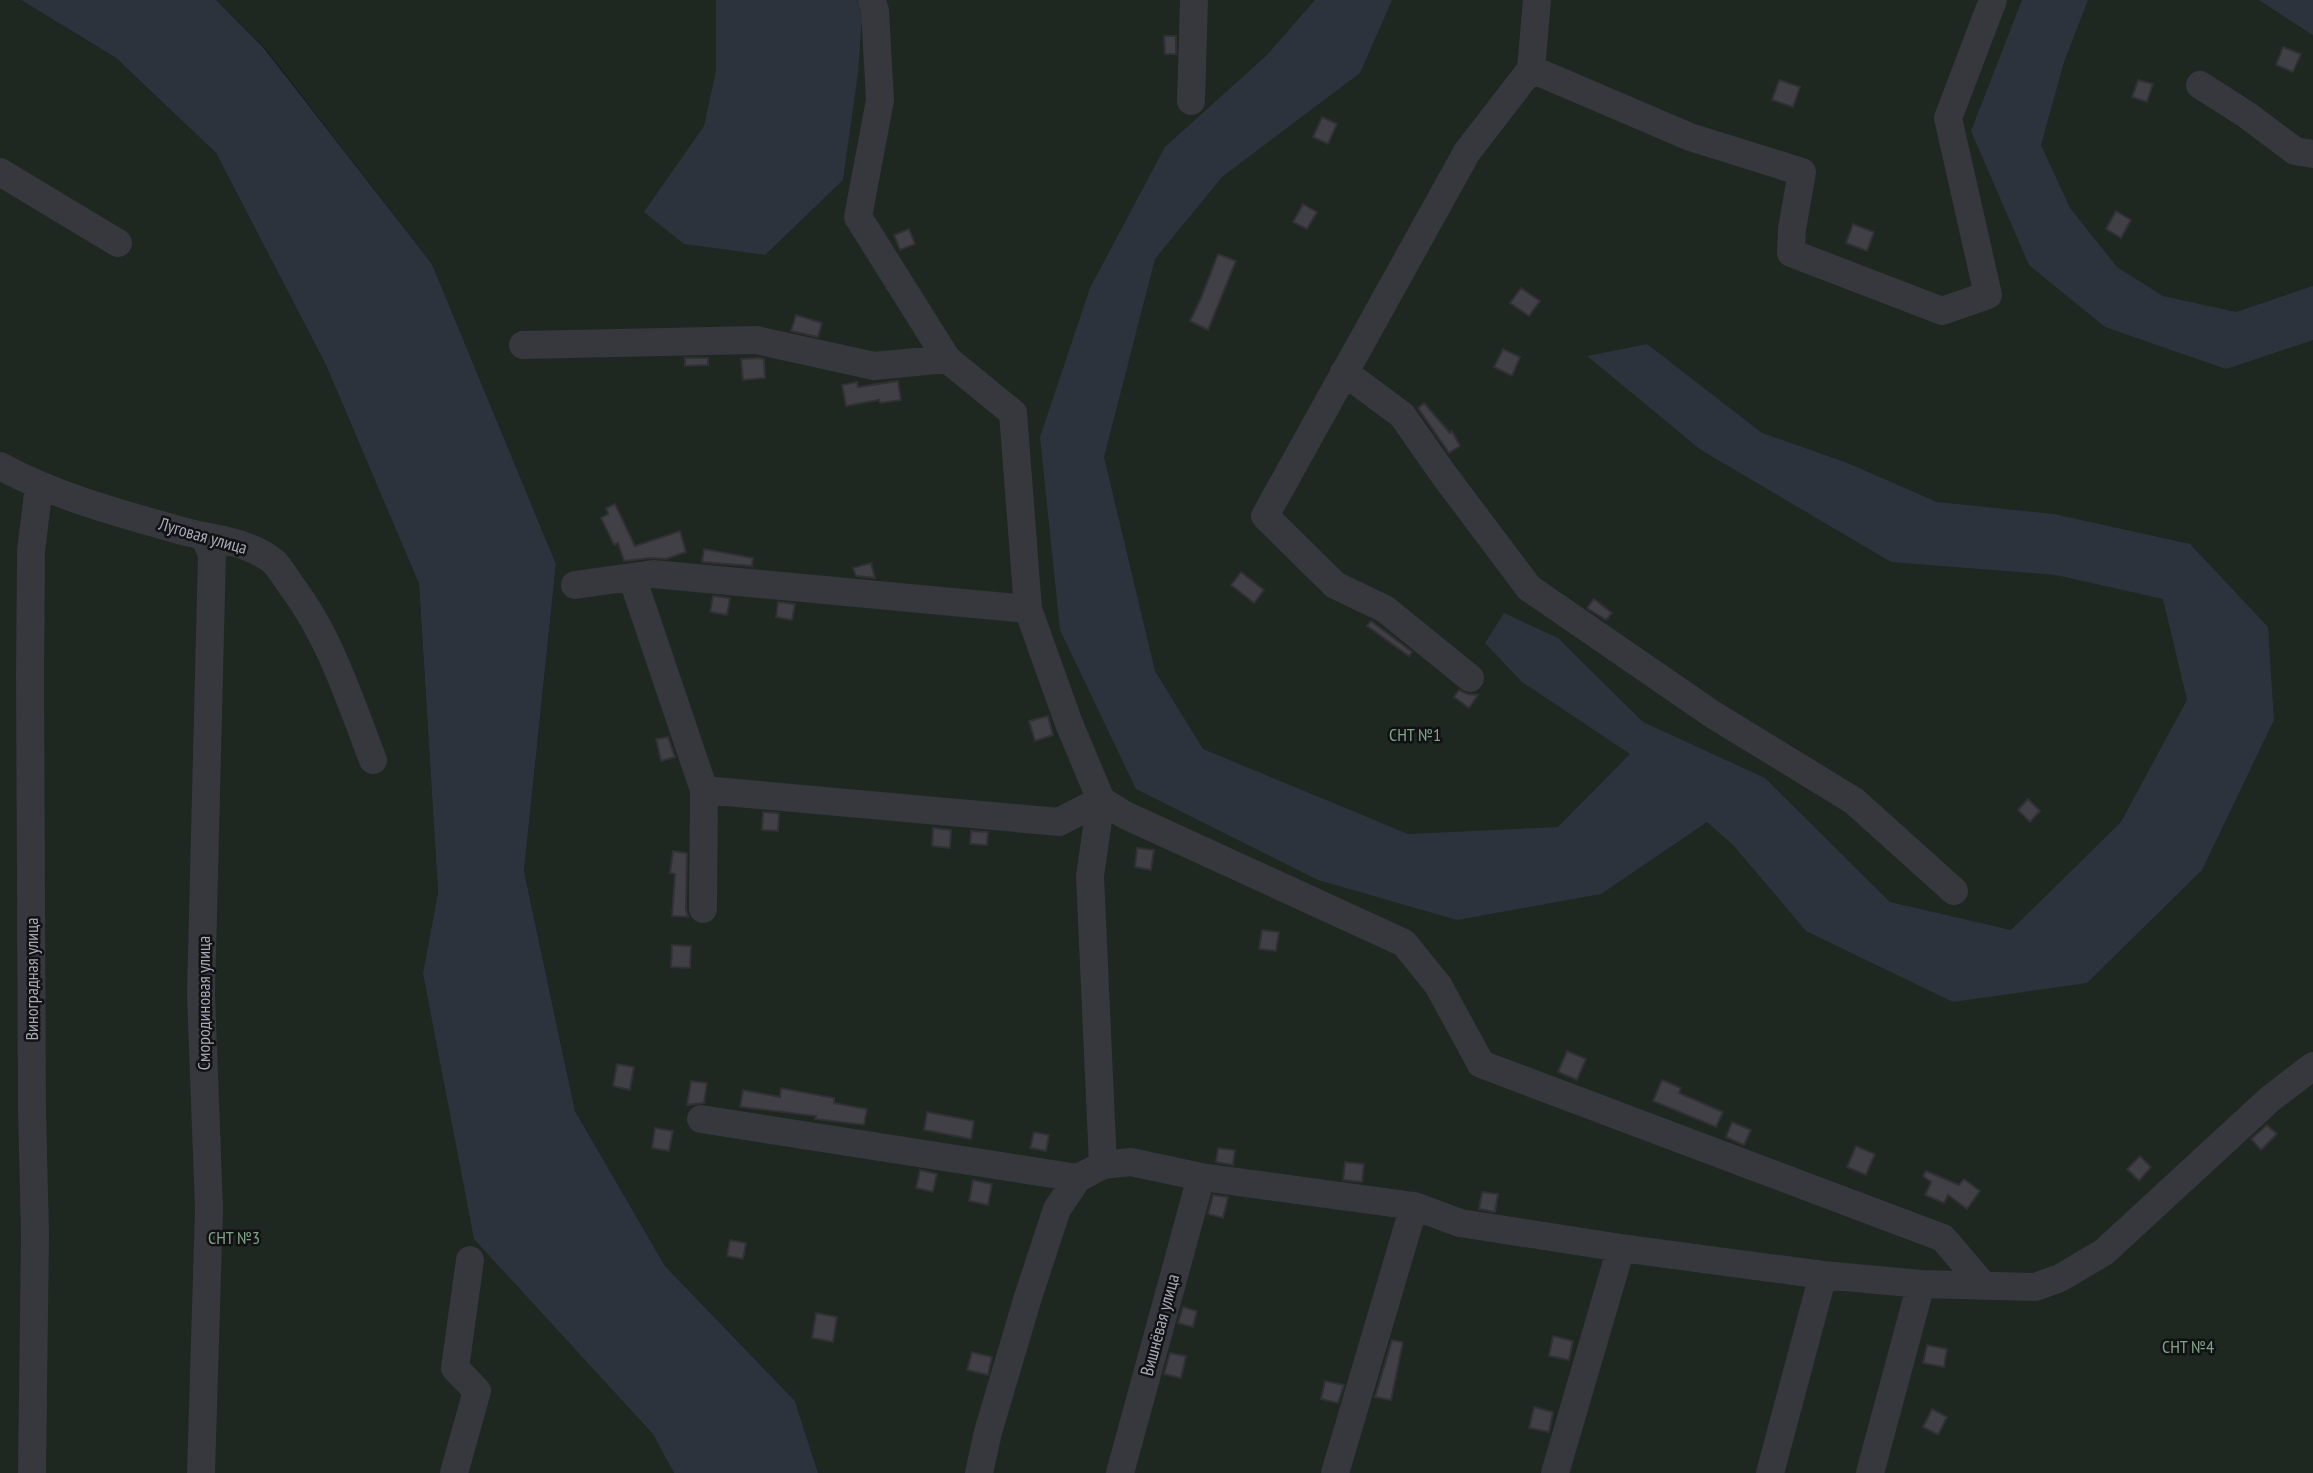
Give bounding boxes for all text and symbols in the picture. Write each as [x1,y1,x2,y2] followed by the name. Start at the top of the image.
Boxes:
[155,512,250,559] street label: Луговая улица
[1389,723,1441,746] park label: СНТ №1
[20,918,43,1040] street label: Виноградная улица
[192,936,215,1070] street label: Смородиновая улица
[208,1226,260,1249] park label: СНТ №3
[1135,1271,1184,1378] street label: Вишнёвая улица
[2162,1335,2214,1358] park label: СНТ №4

